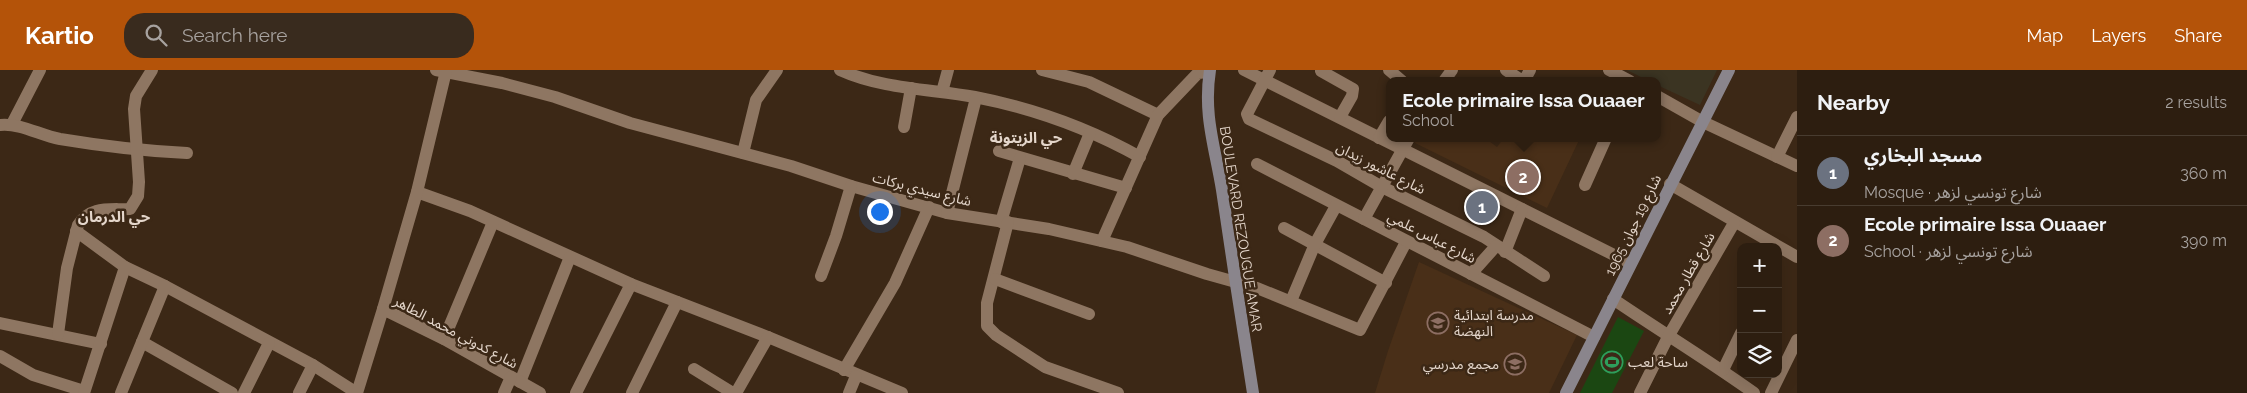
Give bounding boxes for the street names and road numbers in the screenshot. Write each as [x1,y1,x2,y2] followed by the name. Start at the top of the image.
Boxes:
[1217,125,1265,333] street label: BOULEVARD REZOUGUE AMAR
[1333,139,1428,200] street label: شارع عاشور زيدان
[870,169,973,212] street label: شارع سيدي بركات
[1602,172,1667,279] street label: شارع 19 جوان 1965
[1384,208,1479,269] street label: شارع عباس علمي
[1658,229,1720,318] street label: شارع قطار محمد
[389,292,521,374] street label: شارع كدوني محمد الطاهر

